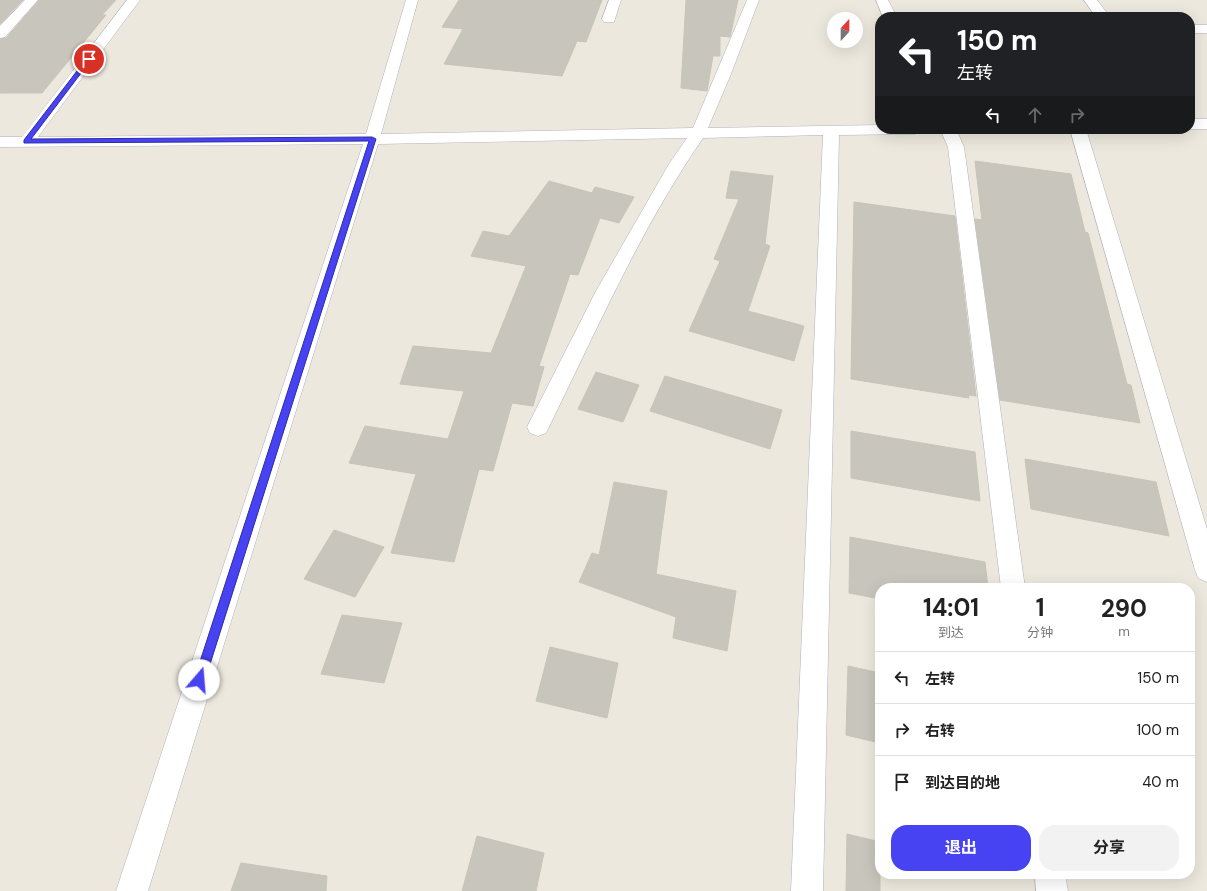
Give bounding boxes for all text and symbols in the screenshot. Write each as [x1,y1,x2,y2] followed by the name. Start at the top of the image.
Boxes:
[827,12,863,48] north arrow
[827,12,863,48] map controls
[957,22,1037,59] text: 150 m
[891,28,943,80] icon: left
[72,42,106,76] pin
[78,48,100,70] icon: arrive
[957,61,993,85] text: 左转
[982,104,1004,126] icon: left
[1024,104,1046,126] icon: ahead
[1066,104,1088,126] icon: right
[923,592,979,623] text: 14:01
[1036,592,1044,623] text: 1
[1101,593,1147,624] text: 290
[1118,623,1130,640] text: m
[938,624,964,641] text: 到达
[1027,624,1053,641] text: 分钟
[178,659,220,701] position arrow
[891,667,913,689] icon: left
[1138,668,1179,688] text: 150 m
[925,669,955,689] text: 左转
[891,719,913,741] icon: right
[1136,720,1179,740] text: 100 m
[925,721,955,741] text: 右转
[891,771,913,793] icon: arrive
[1142,772,1179,792] text: 40 m
[925,773,1000,793] text: 到达目的地
[891,825,1031,871] button: 退出
[1039,825,1179,871] button: 分享

